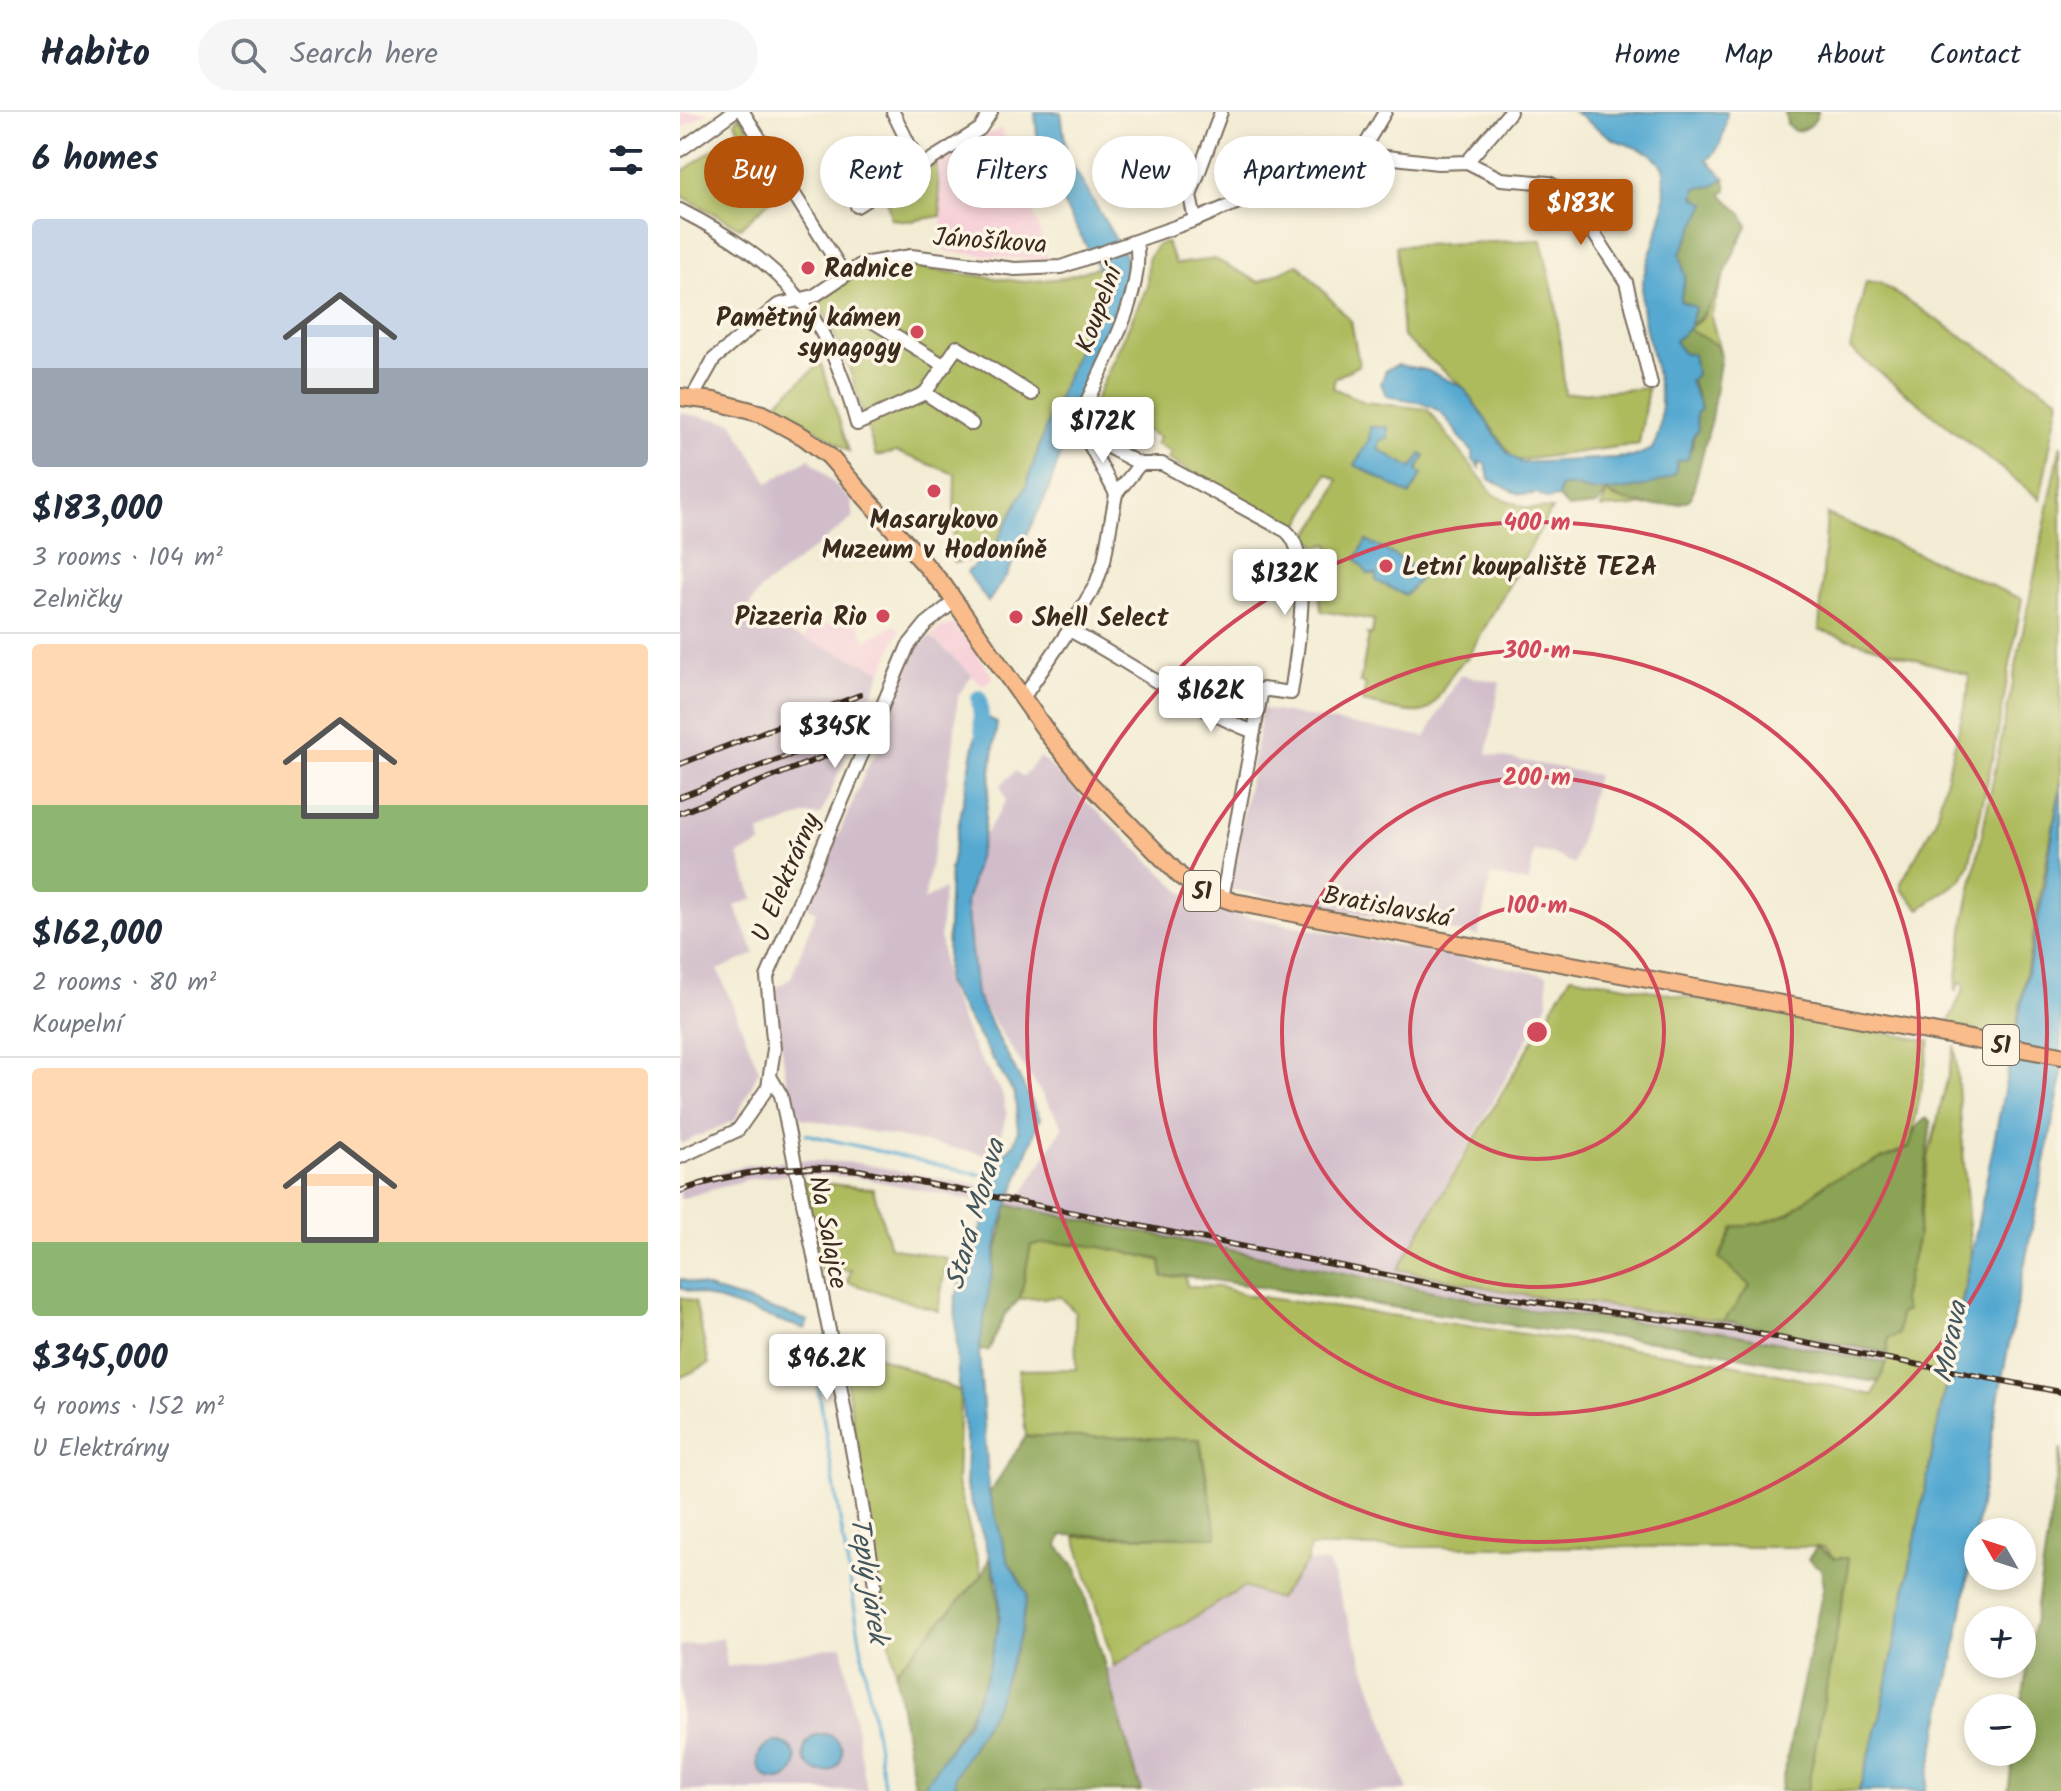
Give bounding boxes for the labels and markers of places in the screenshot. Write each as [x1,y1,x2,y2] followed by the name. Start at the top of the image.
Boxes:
[1525,179,1637,247] pin: $183K
[824,249,914,291] place label: Radnice
[799,259,817,277] marker: Radnice
[716,298,901,370] place label: Pamětný kámen synagogy
[908,323,926,341] marker: Pamětný kámen synagogy
[1047,397,1159,465] pin: $172K
[925,482,943,500] marker: Masarykovo Muzeum v Hodoníně
[822,500,1047,572] place label: Masarykovo Muzeum v Hodoníně
[1402,547,1657,589] place label: Letní koupaliště TEZA
[1229,549,1341,617] pin: $132K
[1377,557,1395,575] marker: Letní koupaliště TEZA
[735,597,867,639] place label: Pizzeria Rio
[1032,598,1169,640] place label: Shell Select
[874,607,892,625] marker: Pizzeria Rio
[1007,608,1025,626] marker: Shell Select
[1155,666,1267,734] pin: $162K
[779,702,891,770] pin: $345K
[1523,1018,1551,1046] centre of rings
[762,1334,892,1402] pin: $96.2K

